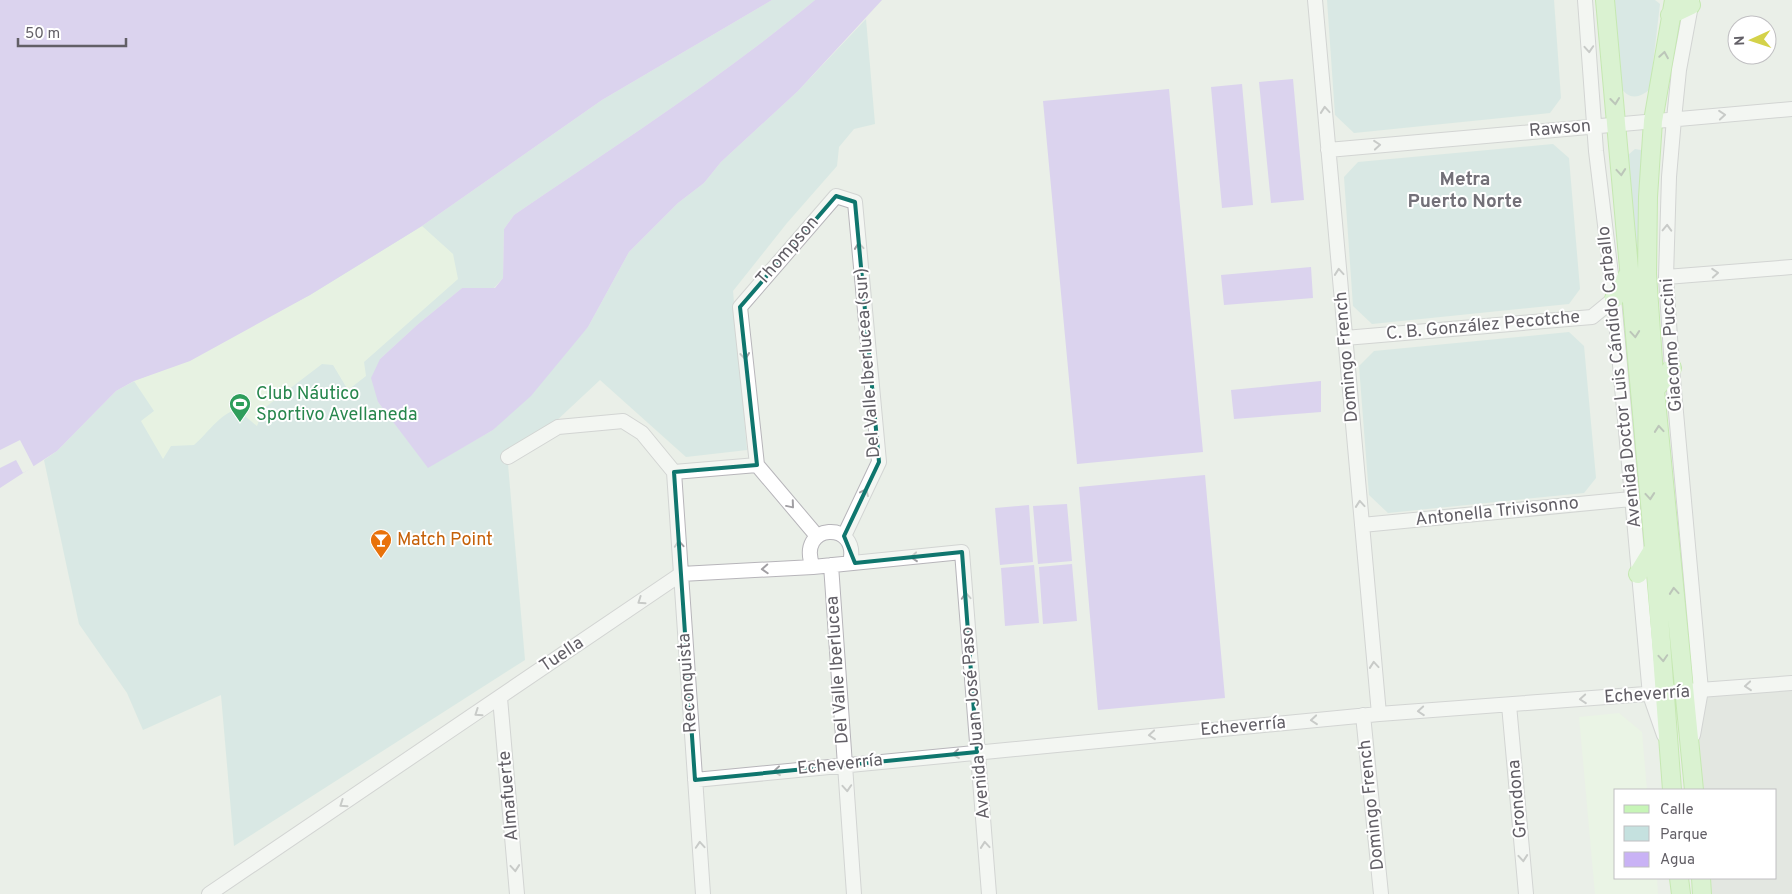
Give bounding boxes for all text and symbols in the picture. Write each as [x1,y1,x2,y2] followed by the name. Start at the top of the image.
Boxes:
[18,15,125,47] scale bar
[1727,15,1777,65] north arrow
[25,25,60,44] text: 50 m
[1732,35,1749,46] text: N
[1583,45,1594,53] one-way arrow
[1658,51,1668,60] one-way arrow
[1609,97,1620,105] one-way arrow
[1320,106,1331,114] one-way arrow
[1718,110,1726,121] one-way arrow
[1528,115,1592,143] street label: Rawson
[1373,140,1381,151] one-way arrow
[1408,168,1522,214] district label: Metra Puerto Norte
[1615,169,1626,177] one-way arrow
[752,211,824,291] street label: Thompson
[1662,224,1672,232] one-way arrow
[1593,225,1647,529] street label: Avenida Doctor Luis Cándido Carballo
[854,242,865,250] one-way arrow
[850,267,886,459] street label: Del Valle Iberlucea (sur)
[1334,268,1345,276] one-way arrow
[1711,268,1719,279] one-way arrow
[1656,277,1688,413] street label: Giacomo Puccini
[1330,291,1364,423] street label: Domingo French
[1385,306,1581,346] street label: C. B. González Pecotche
[1629,331,1640,339] one-way arrow
[739,352,750,360] one-way arrow
[256,383,417,427] place label: Club Náutico Sportivo Avellaneda
[228,392,252,423] sports icon: Club Náutico Sportivo Avellaneda
[1654,425,1665,433] one-way arrow
[858,488,869,497] one-way arrow
[1414,492,1580,532] street label: Antonella Trivisonno
[1644,492,1655,500] one-way arrow
[785,499,794,508] one-way arrow
[1355,499,1366,507] one-way arrow
[369,528,393,559] bar icon: Match Point
[397,529,493,552] place label: Match Point
[673,539,684,547] one-way arrow
[909,551,917,562] one-way arrow
[760,564,768,575] one-way arrow
[1669,587,1680,595] one-way arrow
[960,592,971,600] one-way arrow
[637,595,646,604] one-way arrow
[821,595,855,745] street label: Del Valle Iberlucea
[956,626,996,820] street label: Avenida Juan José Paso
[536,632,588,678] street label: Tuella
[673,632,703,734] street label: Reconquista
[1657,654,1668,662] one-way arrow
[1369,661,1380,669] one-way arrow
[1603,681,1691,709] street label: Echeverría
[1744,681,1752,692] one-way arrow
[1579,694,1587,705] one-way arrow
[1417,705,1425,716] one-way arrow
[474,707,483,716] one-way arrow
[1199,712,1287,742] street label: Echeverría
[1310,714,1318,725] one-way arrow
[1148,730,1156,741] one-way arrow
[1354,739,1390,871] street label: Domingo French
[951,748,959,759] one-way arrow
[796,749,884,781] street label: Echeverría
[494,750,524,842] street label: Almafuerte
[1503,759,1533,839] street label: Grondona
[772,766,780,777] one-way arrow
[841,784,852,792] one-way arrow
[1614,789,1777,879] legend
[339,797,348,807] one-way arrow
[1660,801,1694,820] text: Calle
[1660,826,1708,845] text: Parque
[694,841,705,849] one-way arrow
[980,841,991,849] one-way arrow
[1660,851,1695,870] text: Agua
[1517,854,1528,862] one-way arrow
[509,864,520,872] one-way arrow

